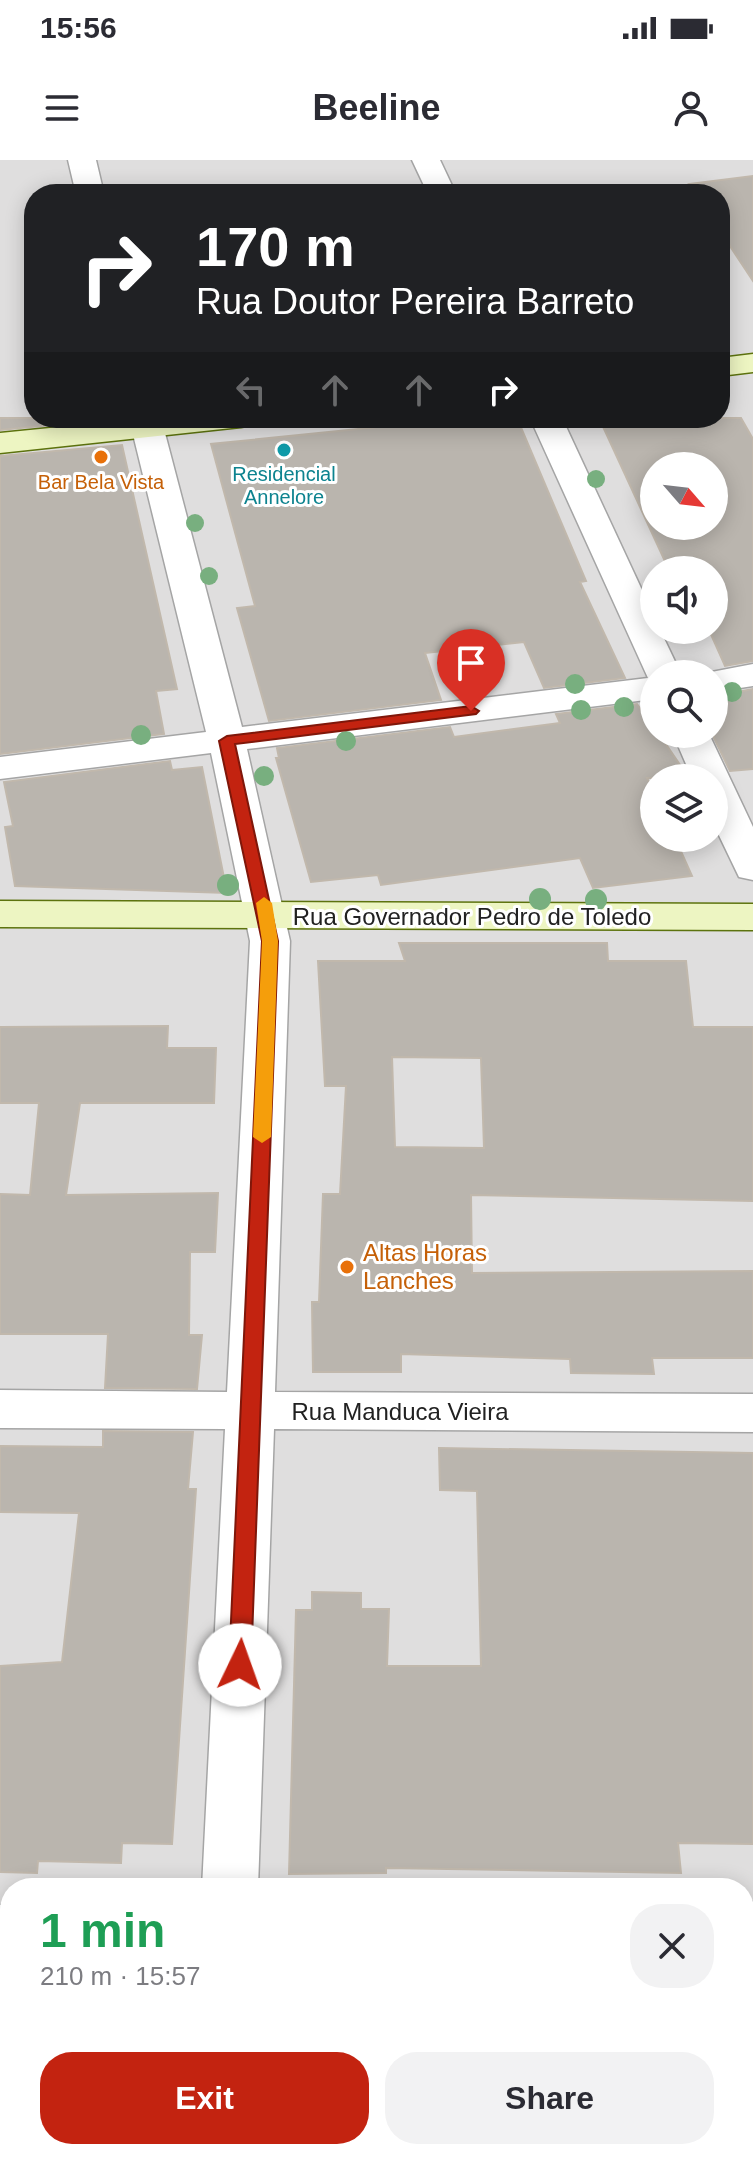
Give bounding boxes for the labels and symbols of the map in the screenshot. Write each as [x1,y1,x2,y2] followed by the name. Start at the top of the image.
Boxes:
[275,441,293,459] marker: Residencial Annelore
[92,448,110,466] marker: Bar Bela Vista
[640,452,728,540] north arrow
[232,463,336,508] place label: Residencial Annelore
[38,471,165,493] place label: Bar Bela Vista
[437,629,505,711] pin
[293,903,651,930] street label: Rua Governador Pedro de Toledo
[363,1239,487,1294] place label: Altas Horas Lanches
[338,1258,356,1276] marker: Altas Horas Lanches
[291,1398,509,1425] street label: Rua Manduca Vieira
[198,1623,282,1707] position arrow

